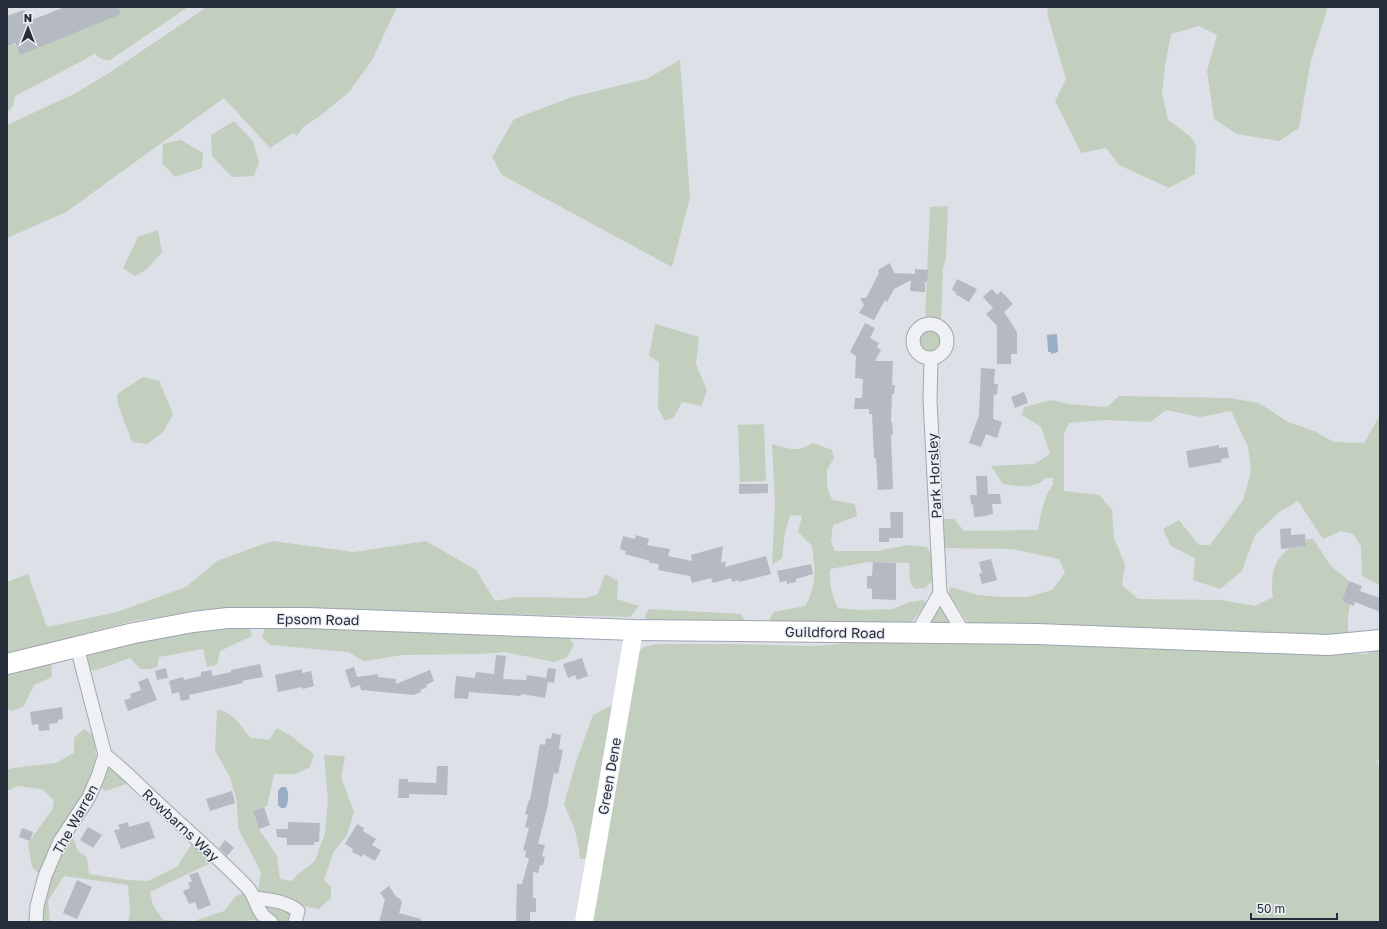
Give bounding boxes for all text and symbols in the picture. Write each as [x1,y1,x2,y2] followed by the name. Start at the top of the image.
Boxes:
[8,8,48,48] north arrow
[24,11,32,24] text: N
[923,433,945,519] street label: Park Horsley
[276,610,360,628] street label: Epsom Road
[785,623,885,641] street label: Guildford Road
[594,736,624,816] street label: Green Dene
[49,781,101,857] street label: The Warren
[139,785,223,865] street label: Rowbarns Way
[1251,895,1337,921] scale bar
[1257,901,1285,916] text: 50 m

